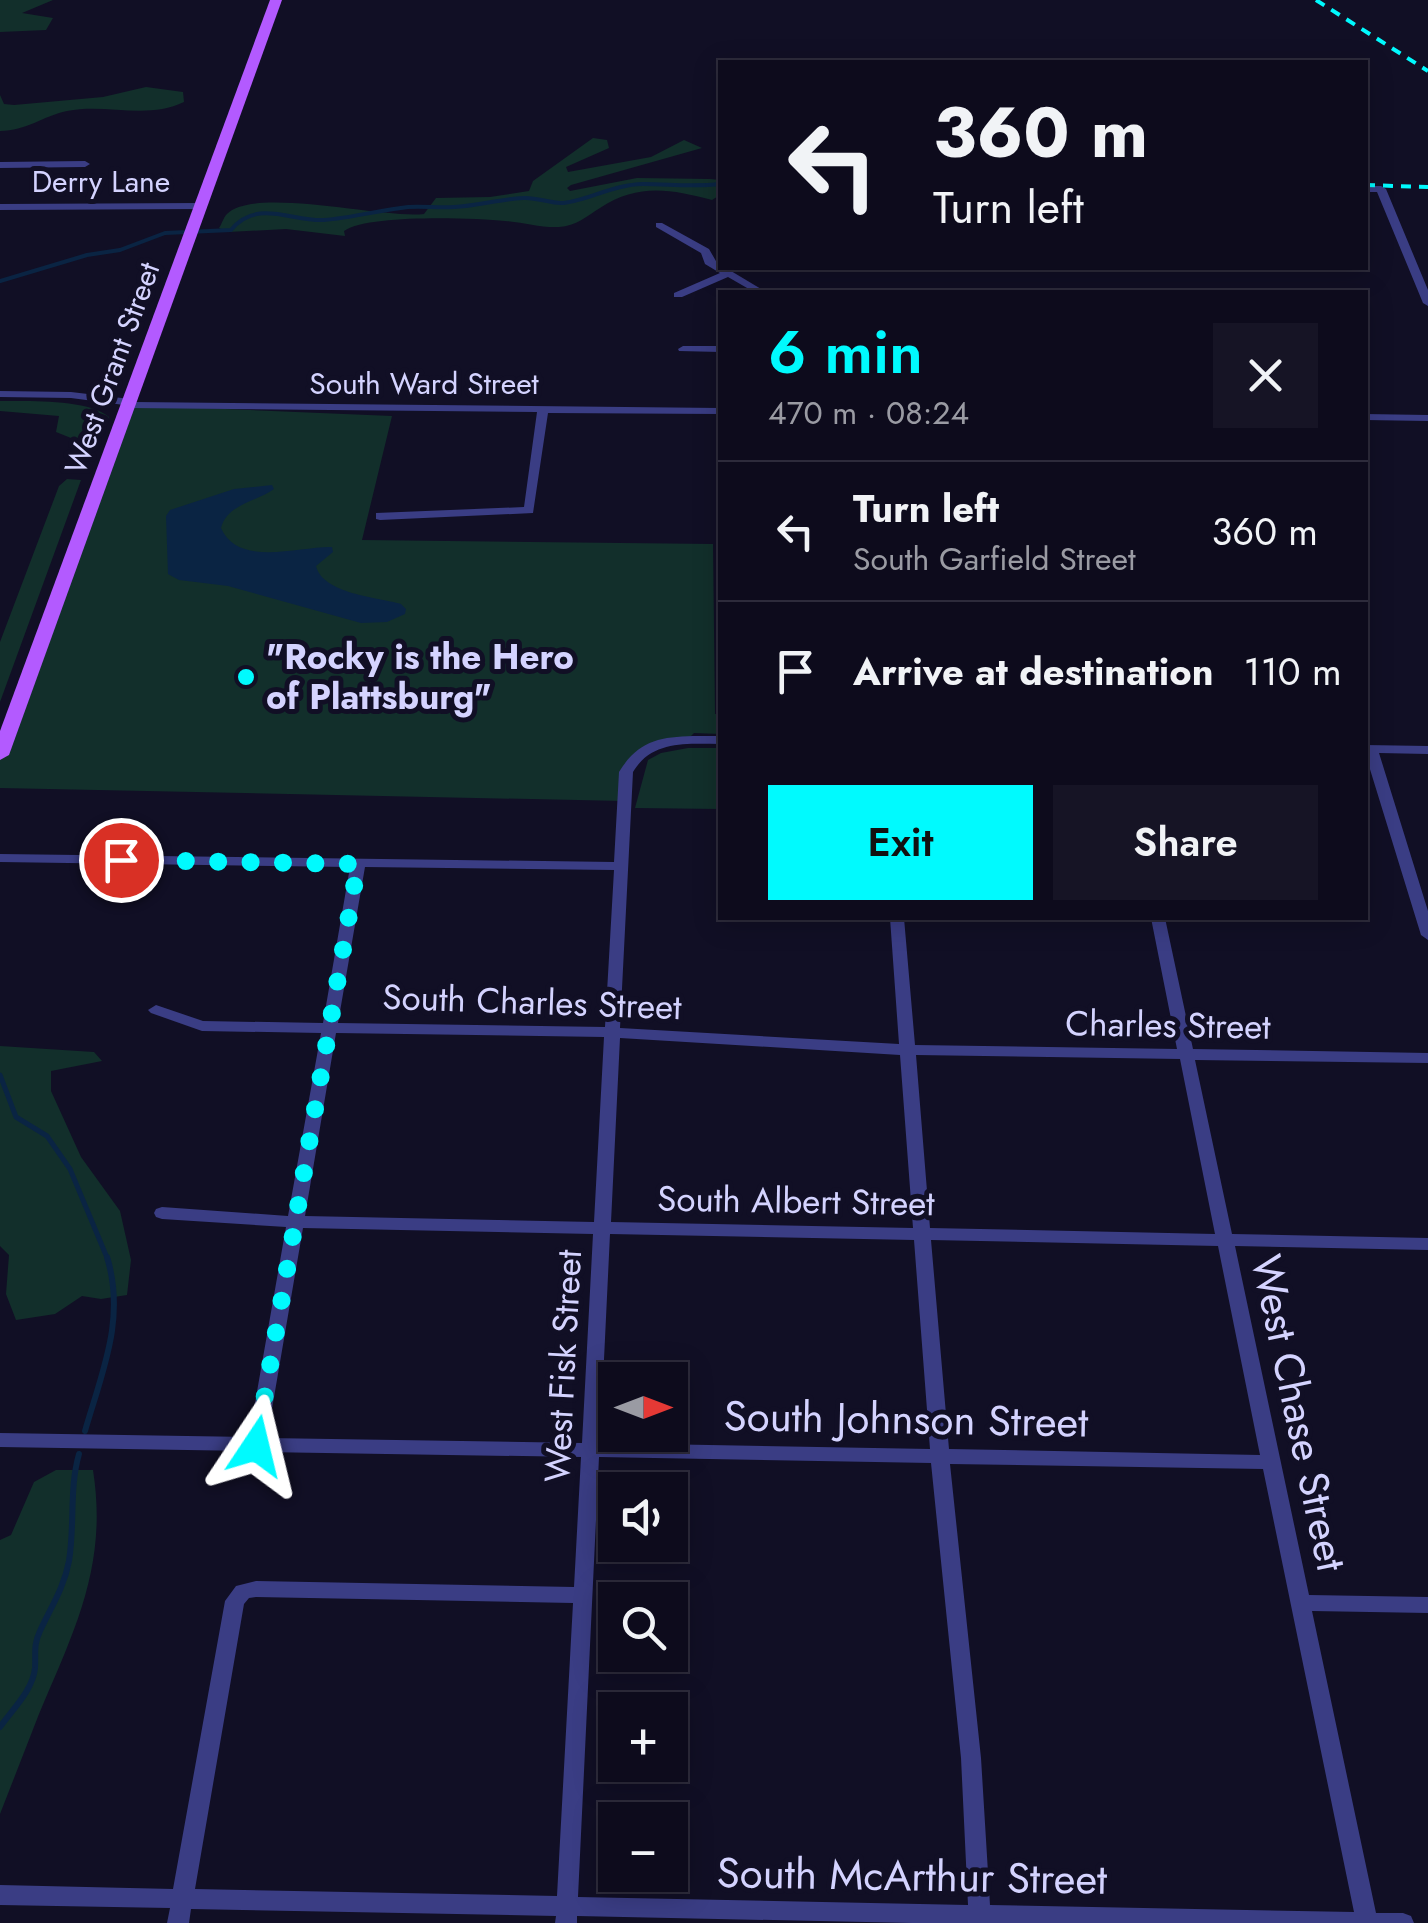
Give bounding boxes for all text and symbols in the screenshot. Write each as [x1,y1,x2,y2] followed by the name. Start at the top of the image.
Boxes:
[933,82,1148,183] text: 360 m
[768,100,898,230] icon: left
[32,160,170,203] street label: Derry Lane
[933,175,1084,240] text: Turn left
[54,255,171,480] street label: West Grant Street
[768,309,923,396] text: 6 min
[1213,323,1318,428] button: close
[309,362,540,405] street label: South Ward Street
[768,390,969,436] text: 470 m · 08:24
[853,481,999,536] text: Turn left
[768,504,823,559] icon: left
[1212,504,1318,559] text: 360 m
[853,536,1136,582] text: South Garfield Street
[266,632,574,722] place label: "Rocky is the Hero of Plattsburg"
[768,644,823,699] icon: arrive
[853,644,1214,699] text: Arrive at destination
[1244,644,1342,699] text: 110 m
[235,666,257,688] marker: "Rocky is the Hero of Plattsburg"
[768,785,1033,900] button: Exit
[1053,785,1318,900] button: Share
[79,818,164,903] pin
[94,833,149,888] icon: arrive
[382,972,683,1032] street label: South Charles Street
[1065,998,1272,1052] street label: Charles Street
[657,1174,936,1228] street label: South Albert Street
[532,1248,594,1484] street label: West Fisk Street
[1236,1249,1362,1577] street label: West Chase Street
[598,1362,688,1452] north arrow
[598,1362,688,1892] map controls
[723,1385,1089,1453] street label: South Johnson Street
[204,1394,308,1498] position arrow
[598,1472,688,1562] button: sound
[598,1582,688,1672] button: search
[598,1692,688,1782] button: +
[598,1802,688,1892] button: −
[716,1842,1108,1910] street label: South McArthur Street

